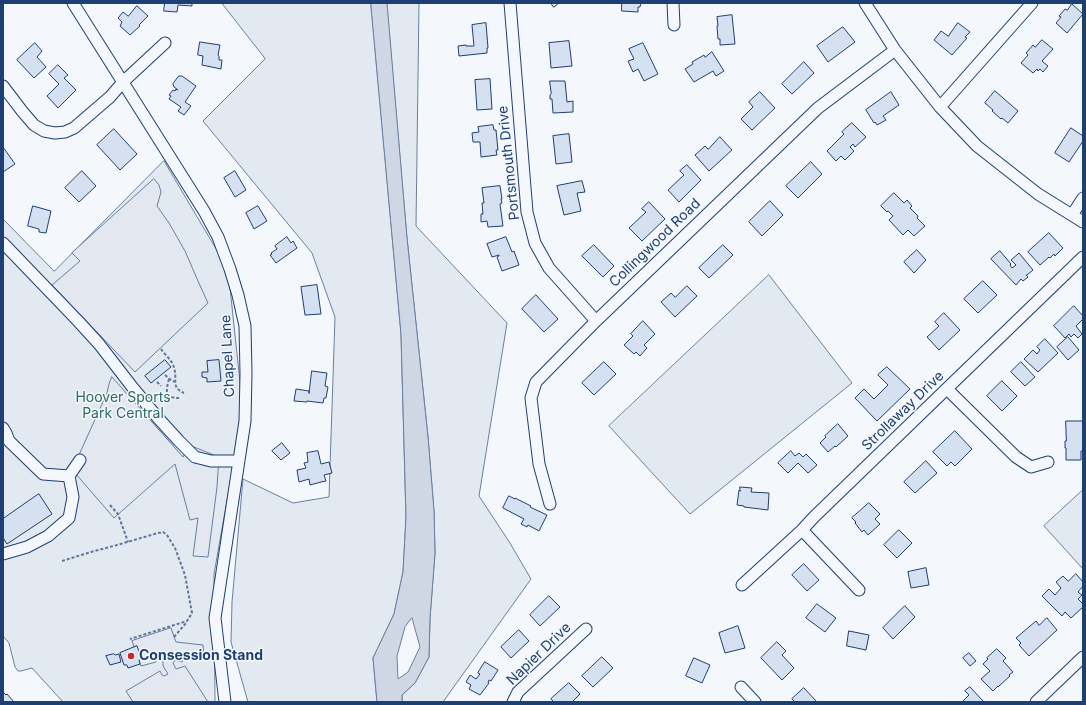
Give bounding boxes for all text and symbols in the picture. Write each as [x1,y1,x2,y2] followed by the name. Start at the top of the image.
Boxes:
[495,105,523,221] street label: Portsmouth Drive
[606,195,704,291] street label: Collingwood Road
[217,314,239,398] street label: Chapel Lane
[859,368,947,454] street label: Strollaway Drive
[75,390,171,422] park label: Hoover Sports Park Central
[503,619,575,689] street label: Napier Drive
[139,648,263,664] place label: Consession Stand
[126,651,136,661] marker: Consession Stand

